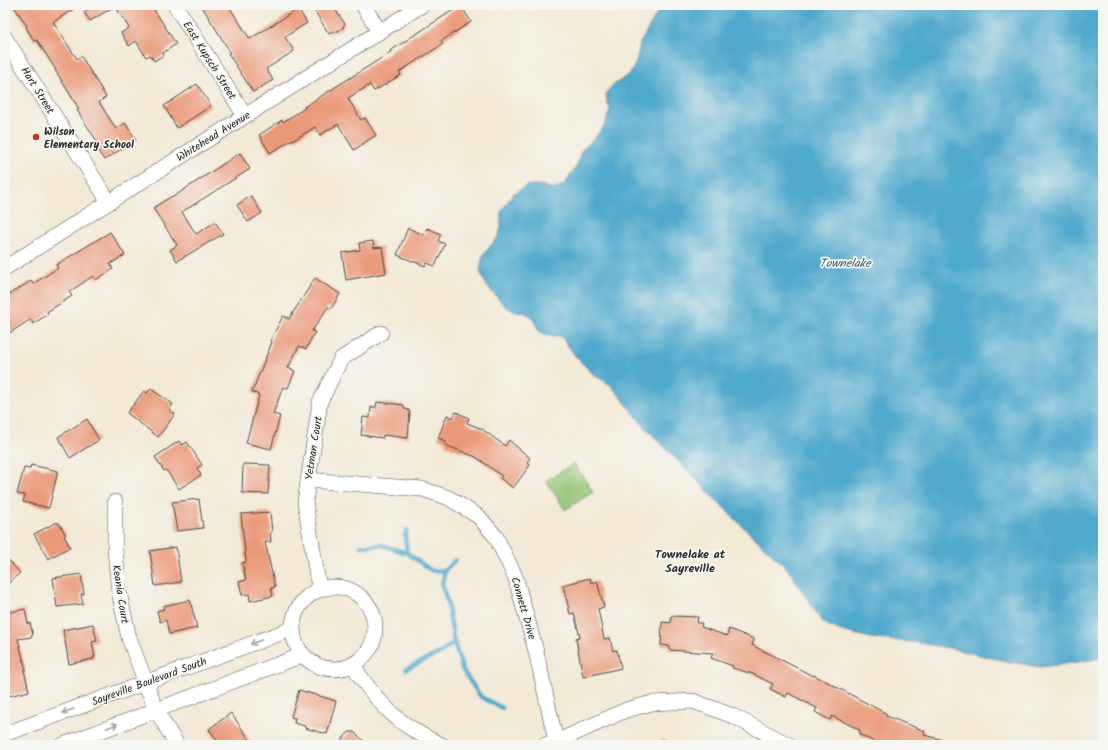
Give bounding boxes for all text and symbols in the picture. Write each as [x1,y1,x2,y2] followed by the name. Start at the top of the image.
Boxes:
[178,18,241,104] street label: East Kupsch Street
[16,63,59,118] street label: Hart Street
[173,107,254,167] street label: Whitehead Avenue
[44,123,134,154] place label: Wilson Elementary School
[31,132,41,142] marker: Wilson Elementary School
[819,254,872,273] water label: Townelake
[300,414,328,481] street label: Yetman Court
[655,545,726,578] district label: Townelake at Sayreville
[106,563,134,626] street label: Keania Court
[506,575,541,642] street label: Connett Drive
[250,639,262,647] one-way arrow
[89,653,210,711] street label: Sayreville Boulevard South
[62,708,74,716] one-way arrow
[106,722,118,730] one-way arrow

